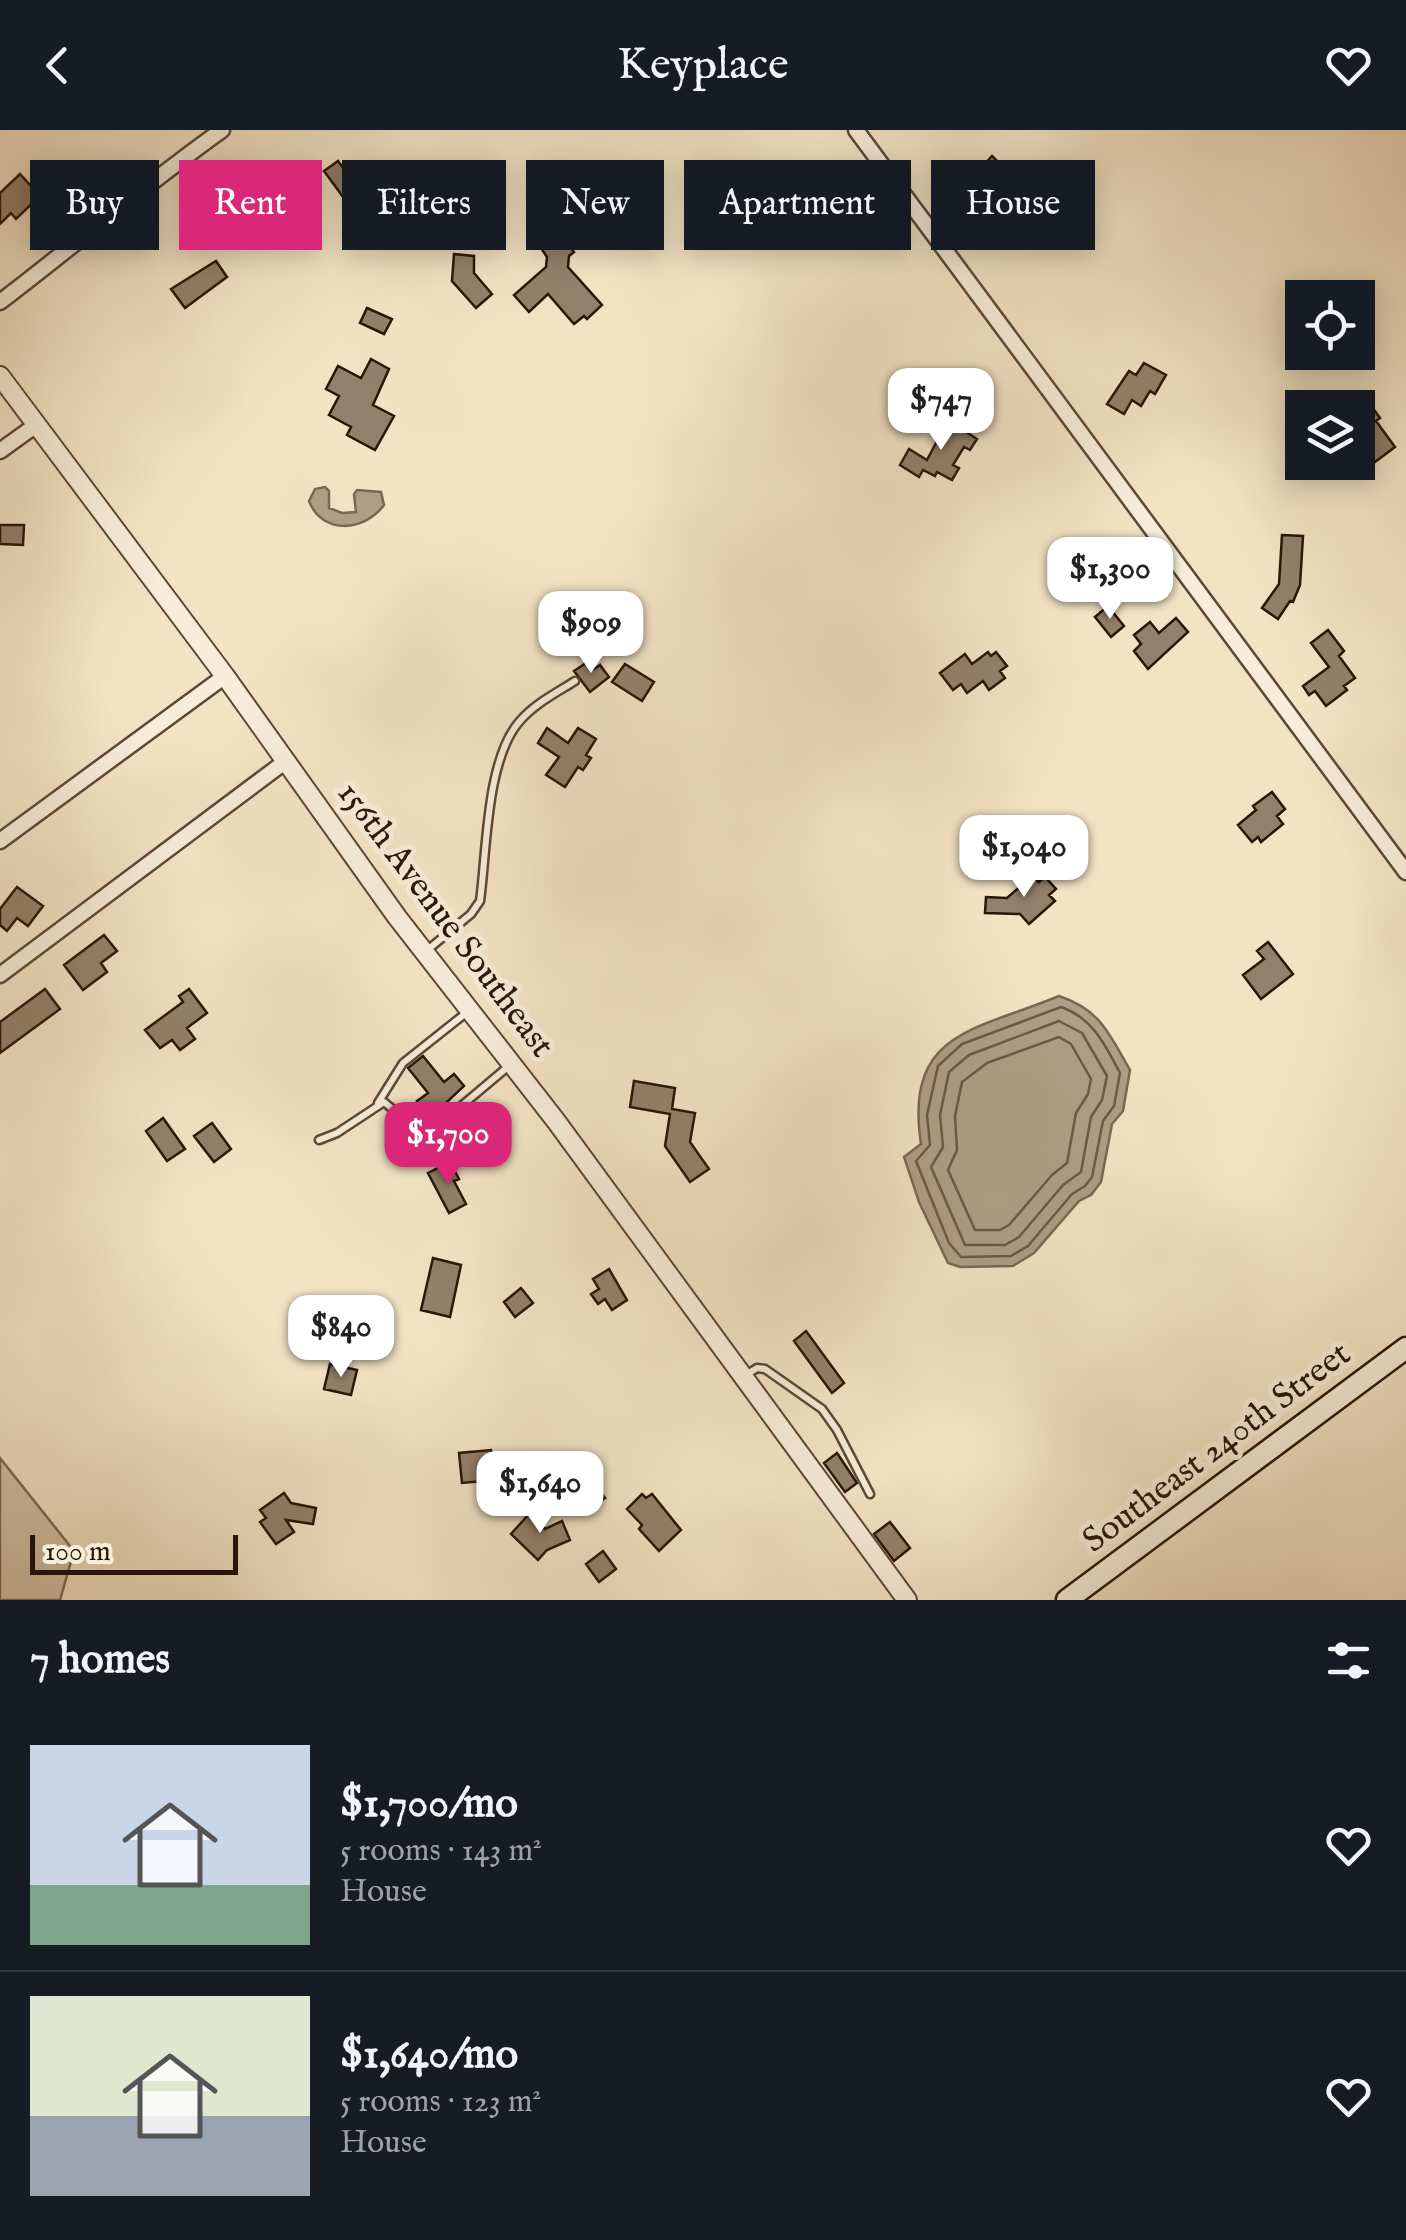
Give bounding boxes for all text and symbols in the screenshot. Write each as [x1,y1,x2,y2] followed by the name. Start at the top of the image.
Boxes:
[617,37,789,94] text: Keyplace
[30,38,85,93] icon: back
[1321,38,1376,93] icon: heart
[30,160,159,250] chip: Buy
[179,160,322,250] chip: Rent
[342,160,506,250] chip: Filters
[526,160,664,250] chip: New
[684,160,911,250] chip: Apartment
[931,160,1095,250] chip: House
[1285,280,1375,480] map controls
[1285,280,1375,370] button: locate
[882,368,1000,453] pin: $747
[910,380,972,421] text: $747
[1285,390,1375,480] button: layers
[1029,537,1191,622] pin: $1,300
[1069,549,1151,590] text: $1,300
[532,591,650,676] pin: $909
[560,603,622,644] text: $909
[326,773,564,1067] street label: 156th Avenue Southeast
[943,815,1105,900] pin: $1,040
[981,827,1067,868] text: $1,040
[367,1102,529,1187] pin: $1,700
[407,1114,489,1155] text: $1,700
[282,1295,400,1380] pin: $840
[310,1307,372,1348] text: $840
[1074,1332,1360,1564] street label: Southeast 240th Street
[459,1451,621,1536] pin: $1,640
[498,1463,582,1504] text: $1,640
[30,1530,238,1574] scale bar
[45,1535,111,1570] text: 100 m
[1321,1633,1376,1688] icon: filters
[30,1634,170,1687] text: 7 homes
[340,1778,518,1831] text: $1,700/mo
[110,1785,230,1905] icon: home
[1321,1818,1376,1873] icon: heart
[340,1831,542,1872] text: 5 rooms · 143 m²
[340,1872,427,1913] text: House
[340,2029,518,2082] text: $1,640/mo
[110,2036,230,2156] icon: home
[1321,2069,1376,2124] icon: heart
[340,2082,541,2123] text: 5 rooms · 123 m²
[340,2123,427,2164] text: House

